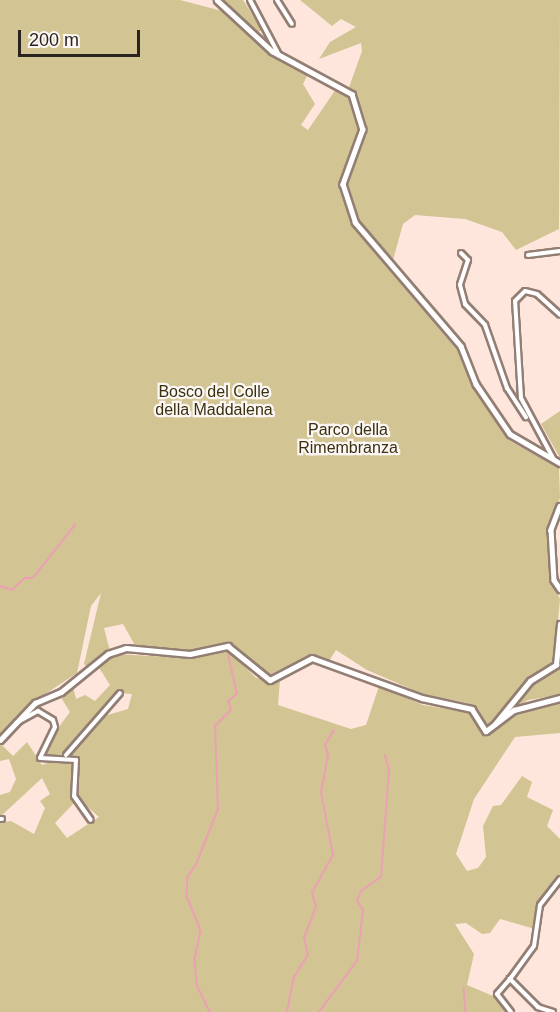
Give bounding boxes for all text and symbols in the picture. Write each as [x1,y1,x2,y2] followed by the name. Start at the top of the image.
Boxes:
[21,18,142,56] scale bar
[29,30,79,50] text: 200 m
[155,382,273,420] park label: Bosco del Colle della Maddalena
[298,420,398,458] park label: Parco della Rimembranza

